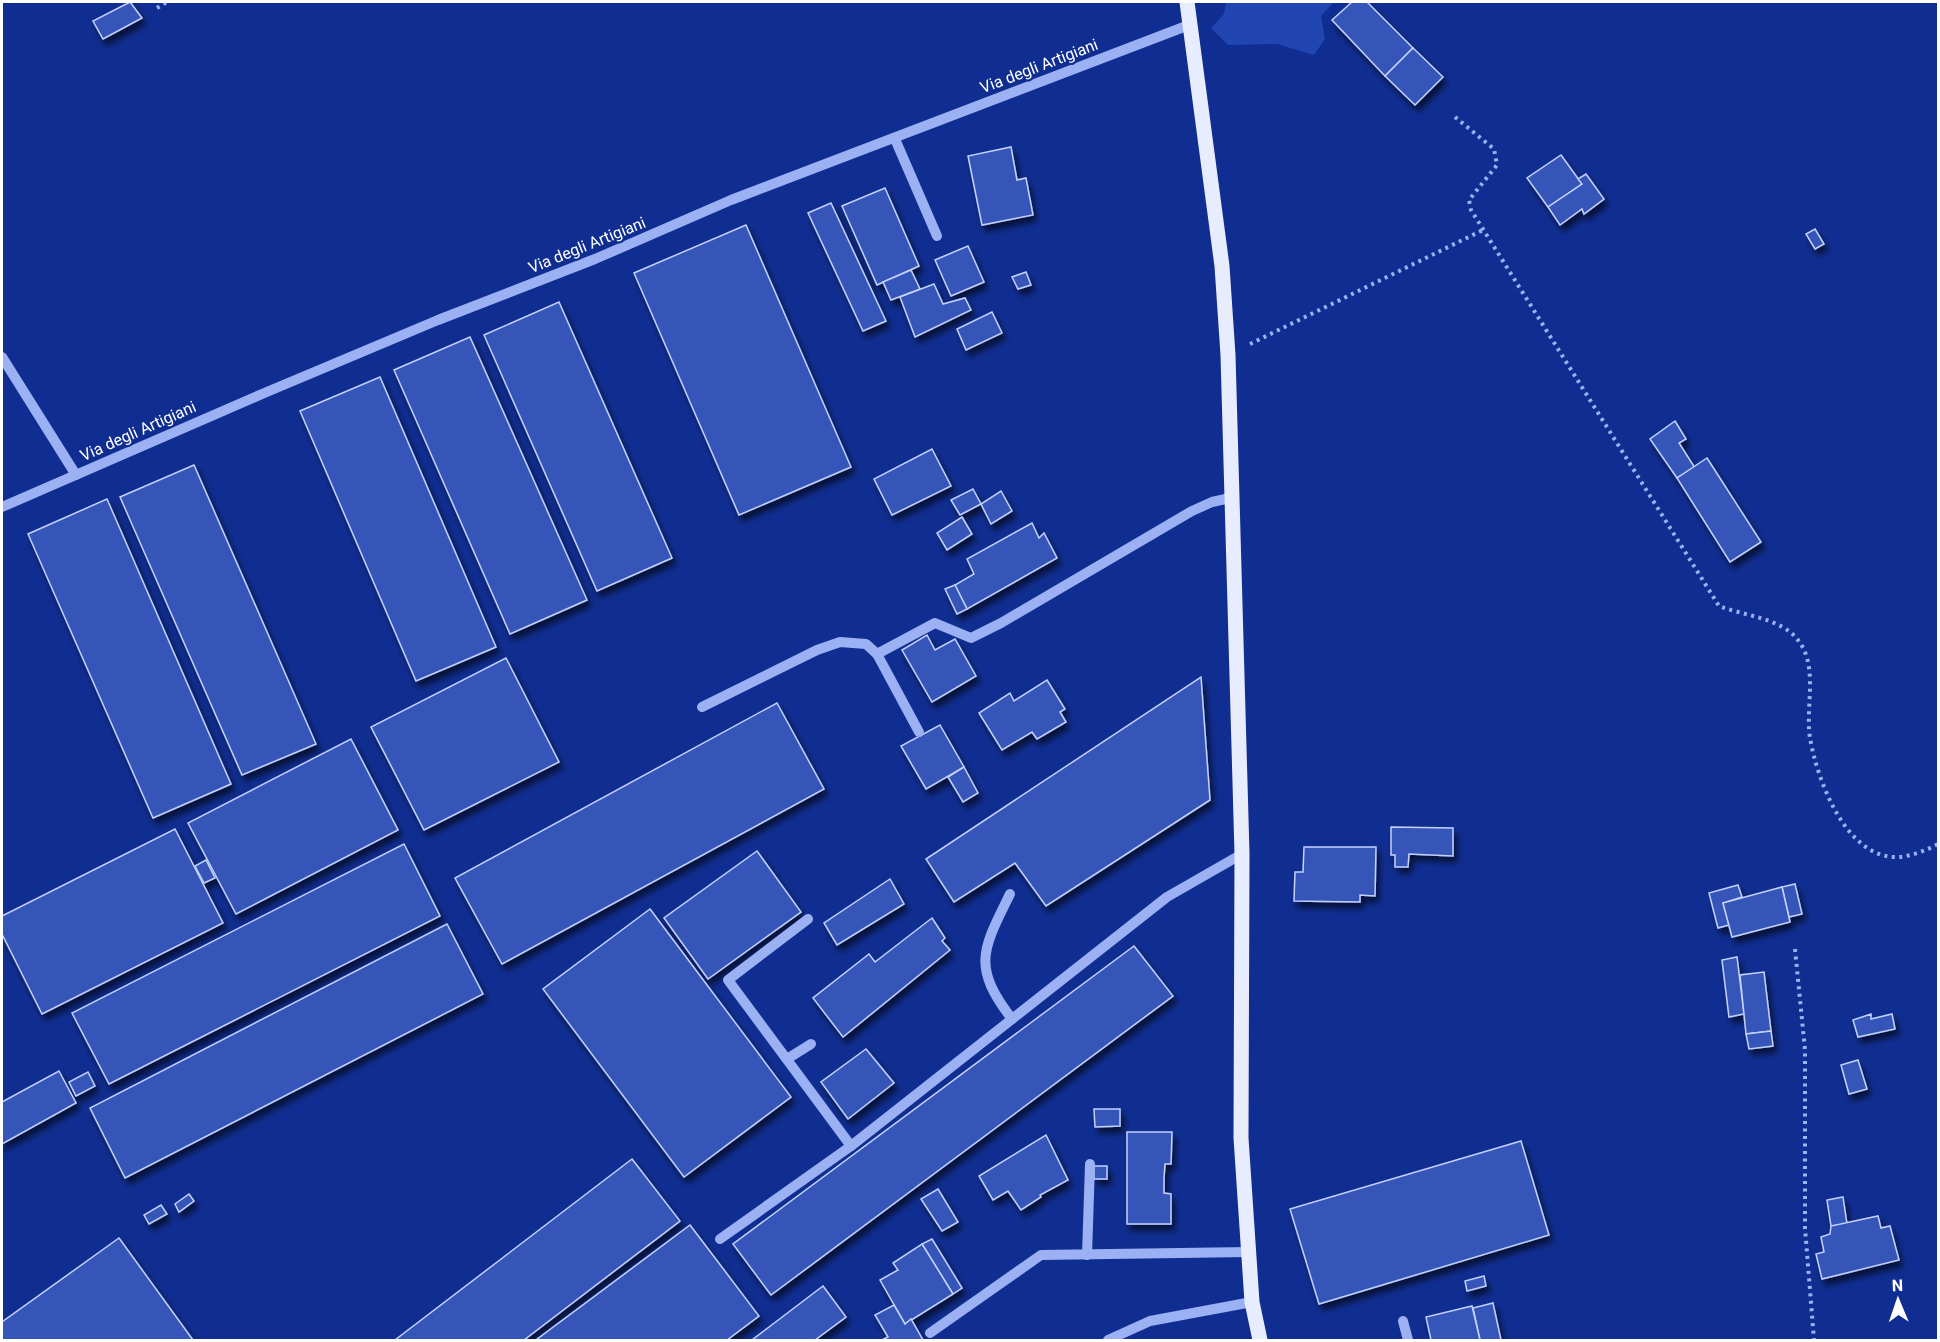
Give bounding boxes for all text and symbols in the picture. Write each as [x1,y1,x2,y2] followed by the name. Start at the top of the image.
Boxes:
[977,35,1101,97] street label: Via degli Artigiani
[526,213,648,277] street label: Via degli Artigiani
[77,397,199,465] street label: Via degli Artigiani
[1868,1270,1928,1330] north arrow
[1892,1276,1903,1295] text: N

